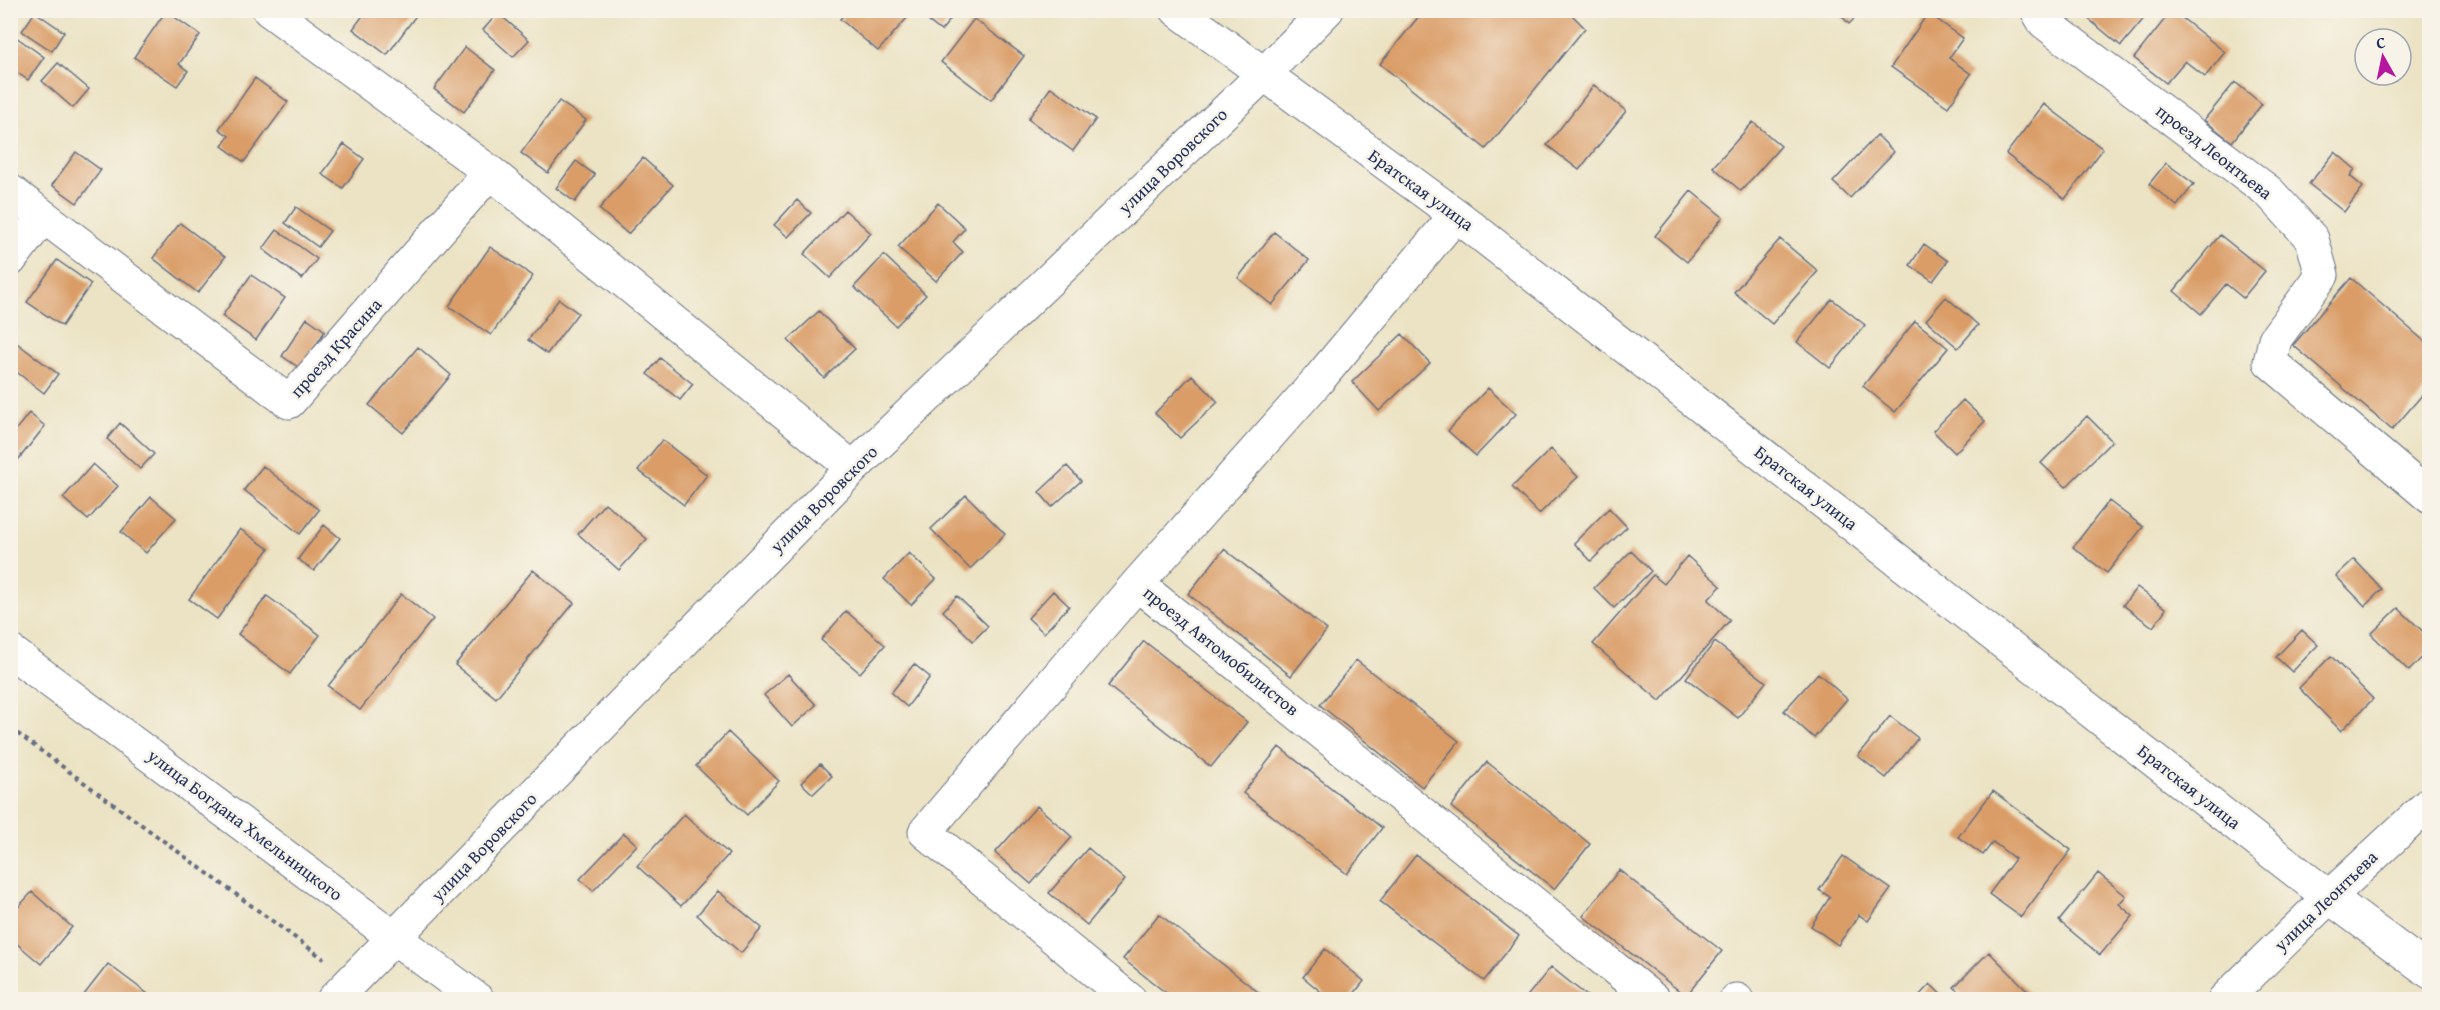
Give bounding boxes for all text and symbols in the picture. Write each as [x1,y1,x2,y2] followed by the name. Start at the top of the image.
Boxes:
[2353,27,2413,87] north arrow
[2374,30,2387,55] text: С
[2150,97,2279,206] street label: проезд Леонтьева
[1111,101,1233,221] street label: улица Воровского
[1363,142,1480,237] street label: Братская улица
[283,291,388,404] street label: проезд Красина
[763,439,884,559] street label: улица Воровского
[1749,439,1864,537] street label: Братская улица
[1137,579,1305,722] street label: проезд Автомобилистов
[2132,738,2247,836] street label: Братская улица
[141,741,349,907] street label: улица Богдана Хмельницкого
[424,786,543,908] street label: улица Воровского
[2267,844,2384,958] street label: улица Леонтьева

